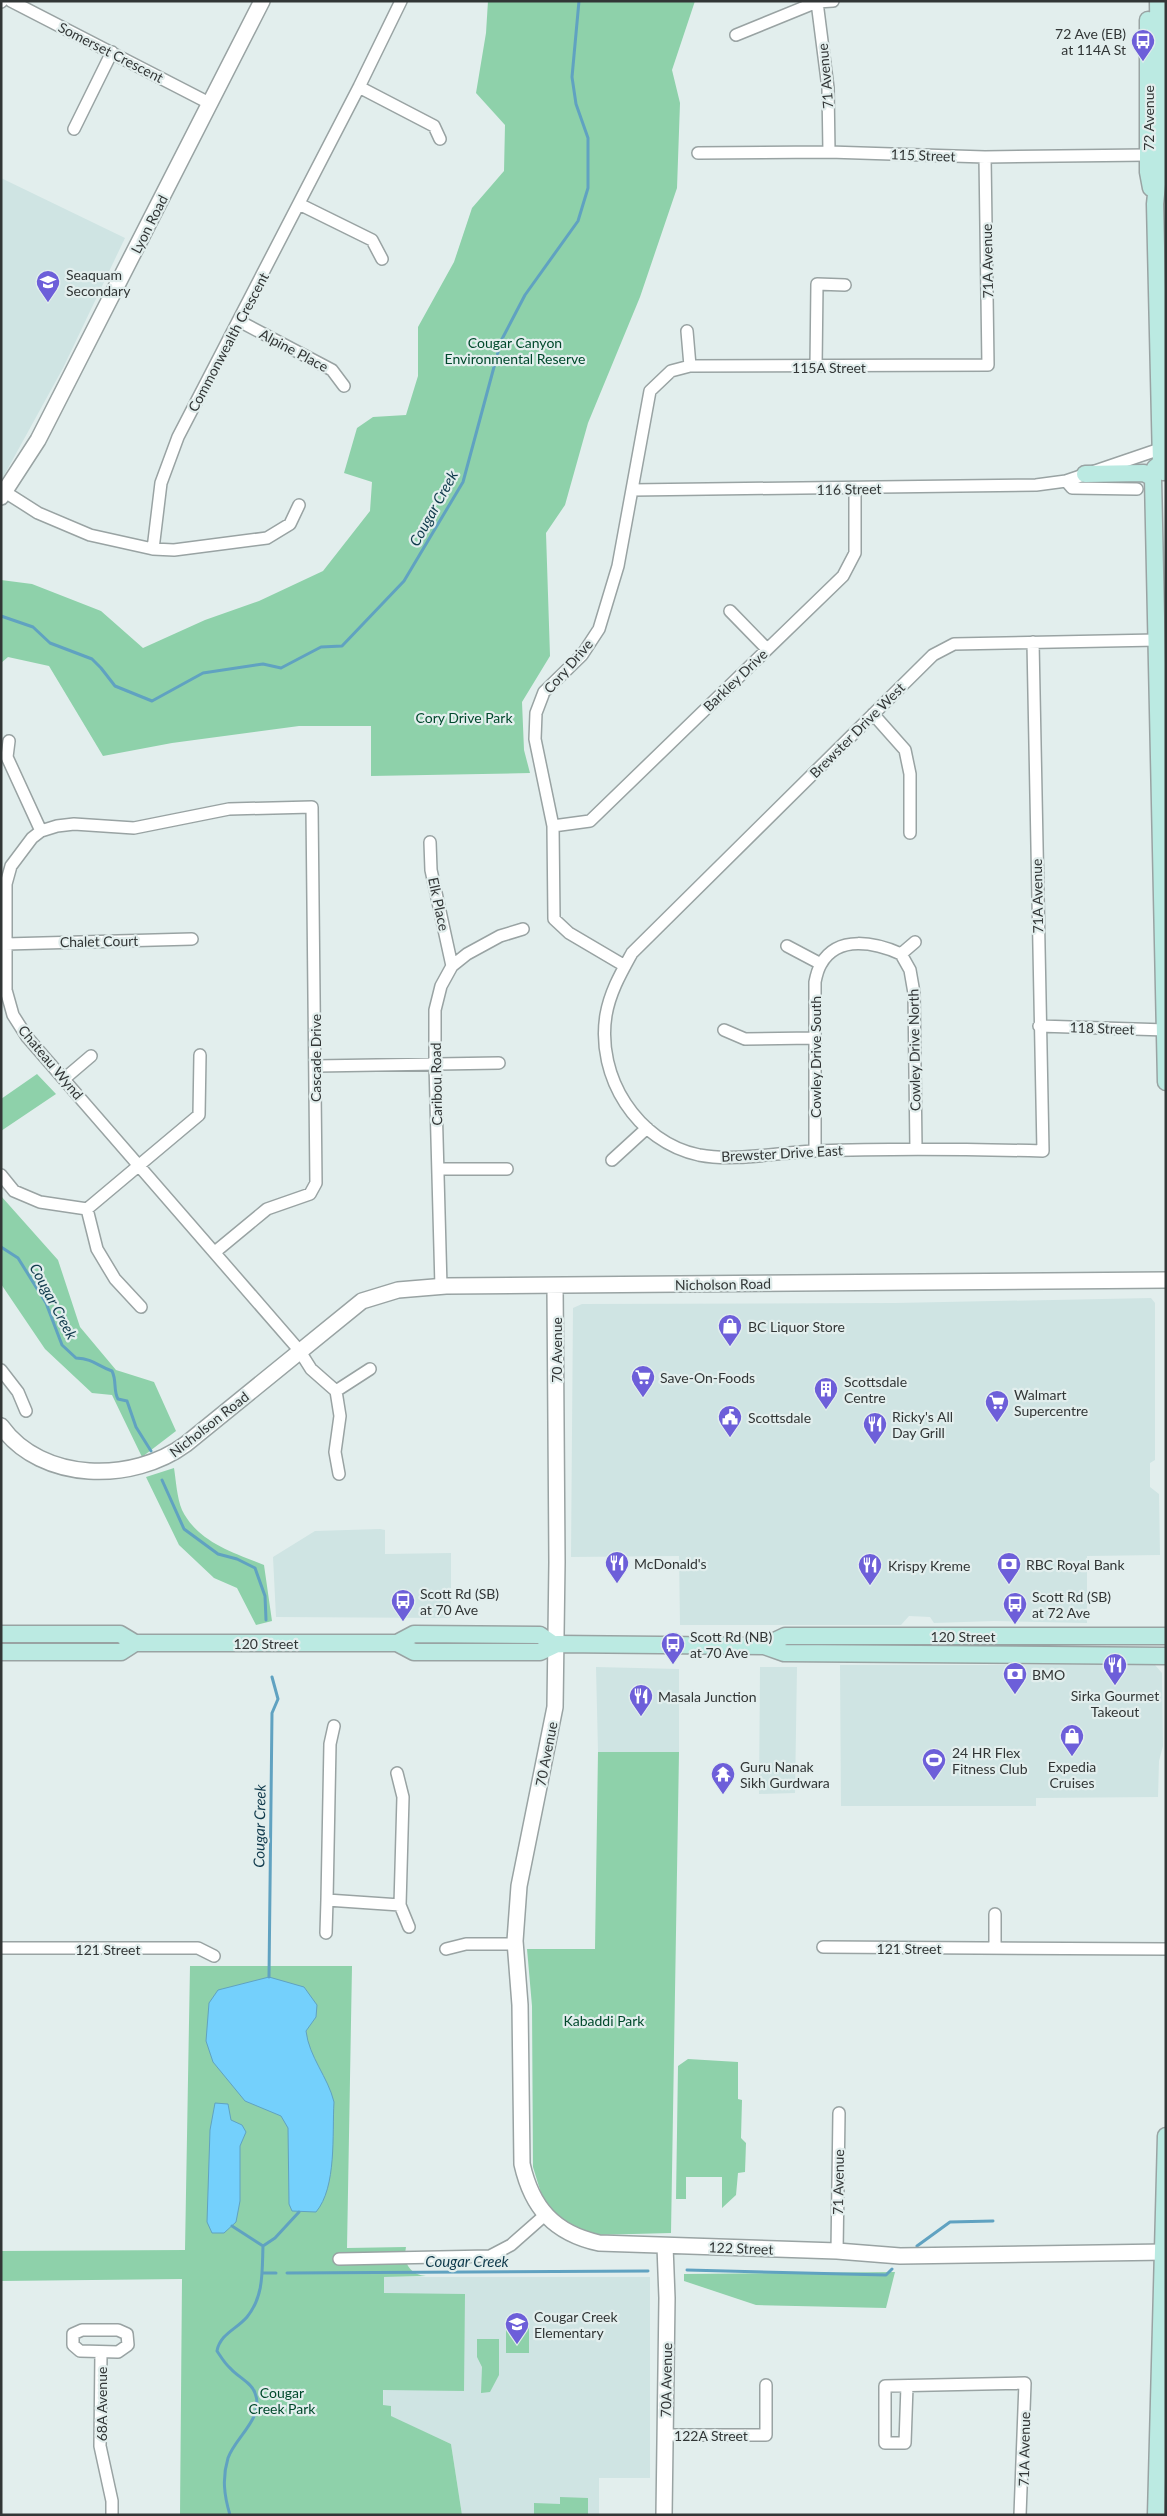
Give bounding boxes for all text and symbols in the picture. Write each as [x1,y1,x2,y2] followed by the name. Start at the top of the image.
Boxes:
[56,18,166,86] street label: Somerset Crescent
[1055,25,1126,58] place label: 72 Ave (EB) at 114A St
[1130,28,1156,62] bus stop icon: 72 Ave (EB) at 114A St
[814,43,836,109] street label: 71 Avenue
[1140,85,1157,151] street label: 72 Avenue
[890,145,956,165] street label: 115 Street
[127,192,171,256] street label: Lyon Road
[978,223,996,299] street label: 71A Avenue
[66,266,131,299] place label: Seaquam Secondary
[35,269,61,303] school or university icon: Seaquam Secondary
[184,270,272,414] street label: Commonwealth Crescent
[257,325,331,375] street label: Alpine Place
[445,334,585,367] park label: Cougar Canyon Environmental Reserve
[792,359,866,376] street label: 115A Street
[405,466,462,549] water label: Cougar Creek
[816,480,882,498] street label: 116 Street
[540,635,596,697] street label: Cory Drive
[699,645,771,715] street label: Barkley Drive
[806,679,908,781] street label: Brewster Drive West
[415,709,513,726] park label: Cory Drive Park
[1028,858,1046,934] street label: 71A Avenue
[425,876,453,932] street label: Elk Place
[60,932,138,950] street label: Chalet Court
[904,989,924,1111] street label: Cowley Drive North
[807,996,824,1118] street label: Cowley Drive South
[307,1014,324,1102] street label: Cascade Drive
[1069,1018,1135,1038] street label: 118 Street
[15,1021,87,1103] street label: Chateau Wynd
[427,1042,445,1126] street label: Caribou Road
[721,1141,843,1165] street label: Brewster Drive East
[26,1260,82,1343] water label: Cougar Creek
[675,1275,771,1293] street label: Nicholson Road
[717,1313,743,1347] shop icon: BC Liquor Store
[548,1317,565,1383] street label: 70 Avenue
[748,1318,845,1335] place label: BC Liquor Store
[630,1364,656,1398] supermarket icon: Save-On-Foods
[660,1369,755,1386] place label: Save-On-Foods
[844,1373,907,1406] place label: Scottsdale Centre
[813,1376,839,1410] building icon: Scottsdale Centre
[1014,1386,1088,1419] place label: Walmart Supercentre
[166,1388,252,1460] street label: Nicholson Road
[984,1389,1010,1423] supermarket icon: Walmart Supercentre
[717,1404,743,1438] public building icon: Scottsdale
[892,1408,953,1441] place label: Ricky's All Day Grill
[748,1409,811,1426] place label: Scottsdale
[862,1411,888,1445] restaurant icon: Ricky's All Day Grill
[604,1550,630,1584] restaurant icon: McDonald's
[996,1551,1022,1585] bank icon: RBC Royal Bank
[857,1552,883,1586] restaurant icon: Krispy Kreme
[634,1555,707,1572] place label: McDonald's
[1026,1556,1125,1573] place label: RBC Royal Bank
[888,1557,970,1574] place label: Krispy Kreme
[420,1585,499,1618] place label: Scott Rd (SB) at 70 Ave
[390,1588,416,1622] bus stop icon: Scott Rd (SB) at 70 Ave
[1032,1588,1111,1621] place label: Scott Rd (SB) at 72 Ave
[1002,1591,1028,1625] bus stop icon: Scott Rd (SB) at 72 Ave
[690,1628,772,1661] place label: Scott Rd (NB) at 70 Ave
[931,1628,995,1645] street label: 120 Street
[660,1631,686,1665] bus stop icon: Scott Rd (NB) at 70 Ave
[234,1635,298,1652] street label: 120 Street
[1102,1652,1128,1686] restaurant icon: Sirka Gourmet Takeout
[1002,1661,1028,1695] bank icon: BMO
[1032,1666,1065,1683] place label: BMO
[628,1683,654,1717] restaurant icon: Masala Junction
[1071,1687,1159,1720] place label: Sirka Gourmet Takeout
[658,1688,757,1705] place label: Masala Junction
[531,1720,561,1788] street label: 70 Avenue
[1059,1723,1085,1757] shop icon: Expedia Cruises
[952,1744,1028,1777] place label: 24 HR Flex Fitness Club
[921,1747,947,1781] sports icon: 24 HR Flex Fitness Club
[740,1758,830,1791] place label: Guru Nanak Sikh Gurdwara
[1048,1758,1096,1791] place label: Expedia Cruises
[710,1761,736,1795] temple icon: Guru Nanak Sikh Gurdwara
[249,1783,269,1868] water label: Cougar Creek
[877,1940,941,1957] street label: 121 Street
[76,1941,140,1958] street label: 121 Street
[564,2012,645,2029] park label: Kabaddi Park
[829,2149,847,2215] street label: 71 Avenue
[708,2238,774,2258] street label: 122 Street
[425,2252,510,2270] water label: Cougar Creek
[534,2308,618,2341] place label: Cougar Creek Elementary
[504,2311,530,2345] school or university icon: Cougar Creek Elementary
[657,2342,675,2418] street label: 70A Avenue
[93,2367,110,2441] street label: 68A Avenue
[249,2384,316,2417] park label: Cougar Creek Park
[1015,2411,1033,2487] street label: 71A Avenue
[674,2427,748,2444] street label: 122A Street

